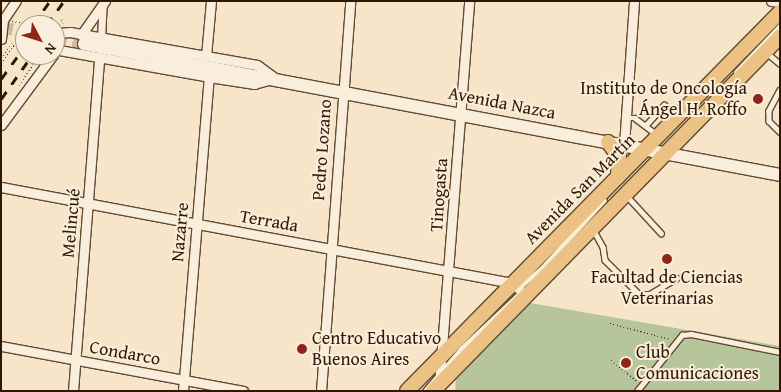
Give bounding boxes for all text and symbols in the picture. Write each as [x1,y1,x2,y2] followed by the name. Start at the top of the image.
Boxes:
[15,15,65,65] north arrow
[40,39,61,59] text: N
[580,78,747,120] place label: Instituto de Oncología Ángel H. Roffo
[446,82,558,124] street label: Avenida Nazca
[751,92,765,106] marker: Instituto de Oncología Ángel H. Roffo
[308,99,336,201] street label: Pedro Lozano
[520,129,640,249] street label: Avenida San Martín
[426,157,452,233] street label: Tinogasta
[57,187,85,259] street label: Melincué
[167,201,193,263] street label: Nazarre
[238,205,300,237] street label: Terrada
[661,253,673,265] marker: Facultad de Ciencias Veterinarias
[591,267,743,310] place label: Facultad de Ciencias Veterinarias
[312,328,441,370] place label: Centro Educativo Buenos Aires
[88,336,162,370] street label: Condarco
[636,342,759,384] place label: Club Comunicaciones
[296,343,308,355] marker: Centro Educativo Buenos Aires
[620,357,632,369] marker: Club Comunicaciones

